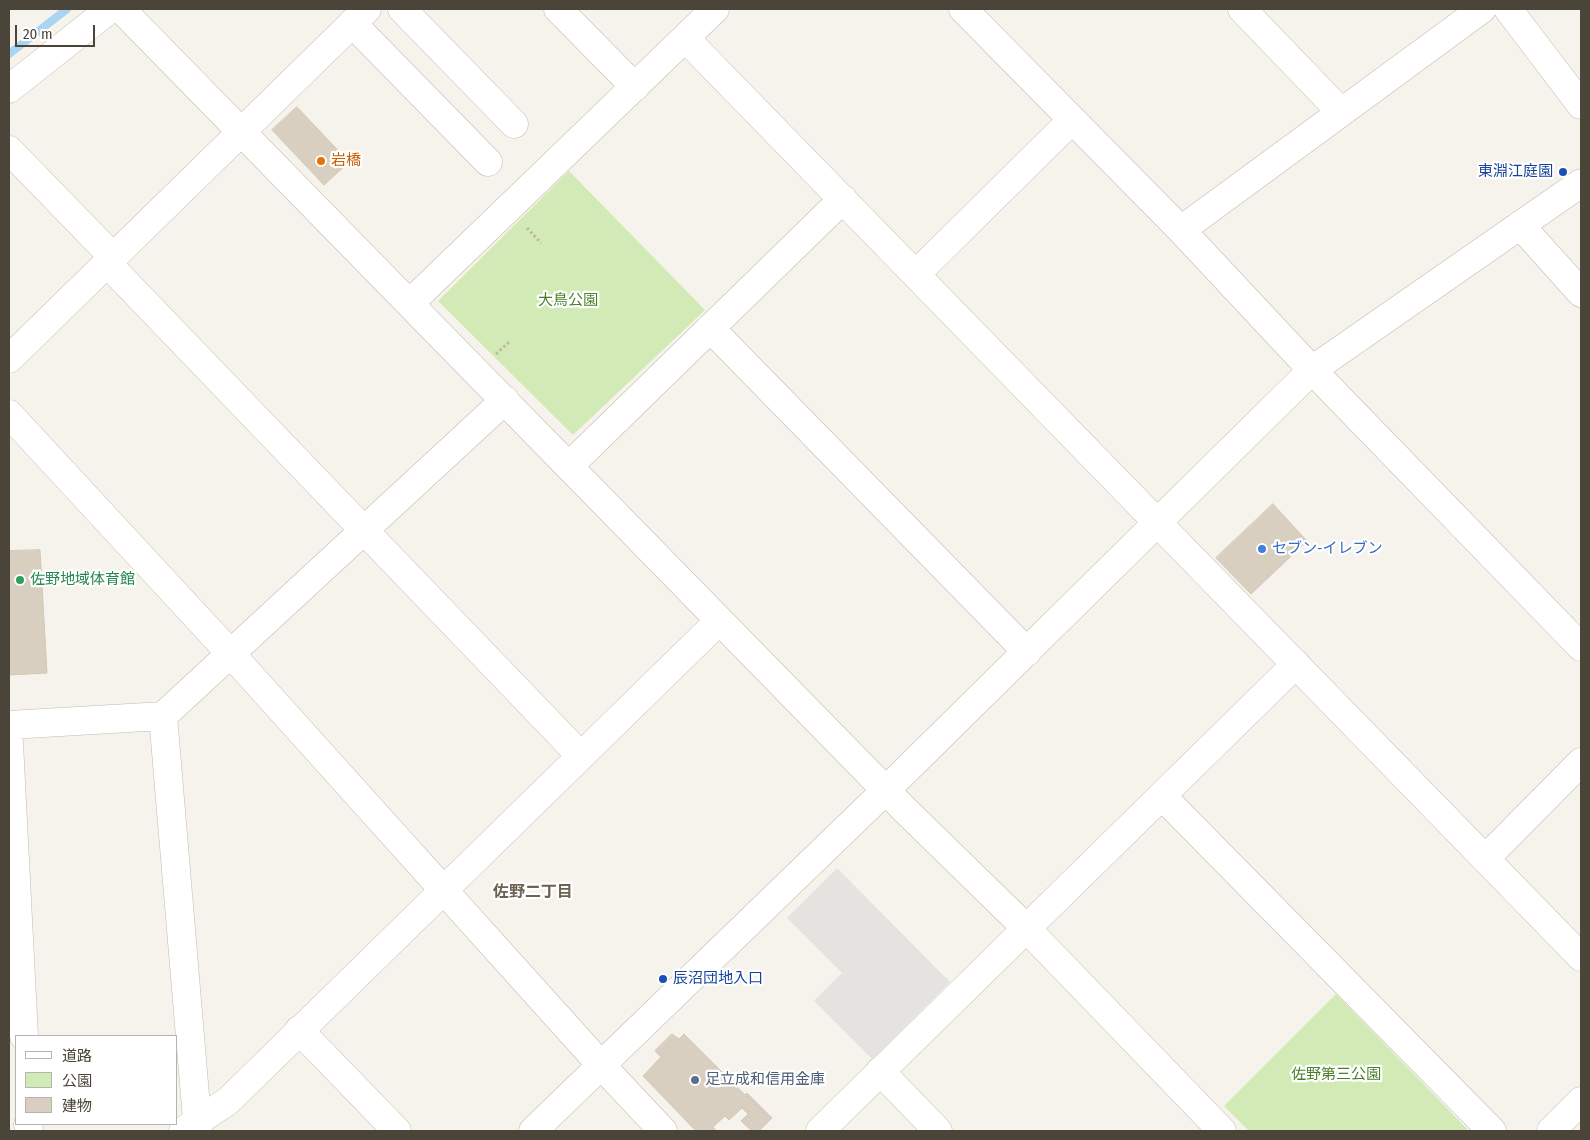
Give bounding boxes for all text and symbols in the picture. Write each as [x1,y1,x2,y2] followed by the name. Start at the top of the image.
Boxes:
[18,15,98,47] scale bar
[23,25,53,43] text: 20 m
[331,152,361,170] place label: 岩橋
[315,155,327,167] marker: 岩橋
[1478,163,1553,181] place label: 東淵江庭園
[1557,166,1569,178] marker: 東淵江庭園
[538,292,598,310] park label: 大鳥公園
[1272,540,1383,558] place label: セブン-イレブン
[1256,543,1268,555] marker: セブン-イレブン
[30,571,135,589] place label: 佐野地域体育館
[14,574,26,586] marker: 佐野地域体育館
[493,883,573,903] district label: 佐野二丁目
[673,970,763,988] place label: 辰沼団地入口
[657,973,669,985] marker: 辰沼団地入口
[15,1035,178,1125] legend
[62,1047,92,1065] text: 道路
[1291,1066,1381,1084] park label: 佐野第三公園
[705,1071,825,1089] place label: 足立成和信用金庫
[62,1072,92,1090] text: 公園
[689,1074,701,1086] marker: 足立成和信用金庫
[62,1097,92,1115] text: 建物

